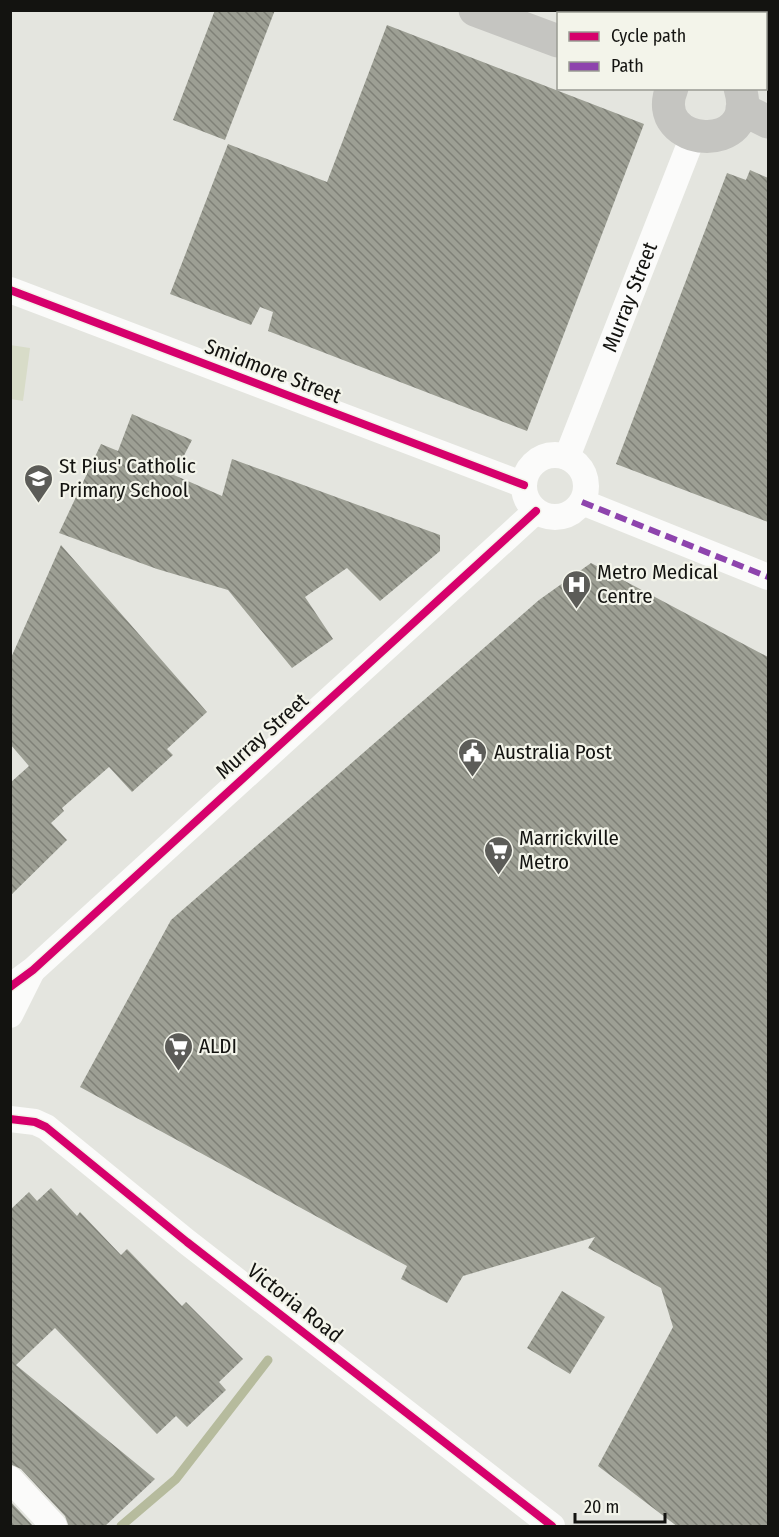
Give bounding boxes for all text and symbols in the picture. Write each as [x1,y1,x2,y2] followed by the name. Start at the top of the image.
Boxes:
[557,12,767,90] legend
[611,25,686,47] text: Cycle path
[611,55,644,77] text: Path
[597,238,663,356] street label: Murray Street
[201,333,345,409] street label: Smidmore Street
[59,453,196,503] place label: St Pius' Catholic Primary School
[22,462,54,504] school or university icon: St Pius' Catholic Primary School
[597,559,719,609] place label: Metro Medical Centre
[560,568,592,610] hospital icon: Metro Medical Centre
[210,687,314,784] street label: Murray Street
[457,736,489,778] public building icon: Australia Post
[494,739,612,765] place label: Australia Post
[519,825,619,875] place label: Marrickville Metro
[482,834,514,876] supermarket icon: Marrickville Metro
[162,1030,194,1072] supermarket icon: ALDI
[199,1033,237,1059] place label: ALDI
[242,1258,348,1348] street label: Victoria Road
[575,1486,665,1524] scale bar
[584,1496,619,1518] text: 20 m

